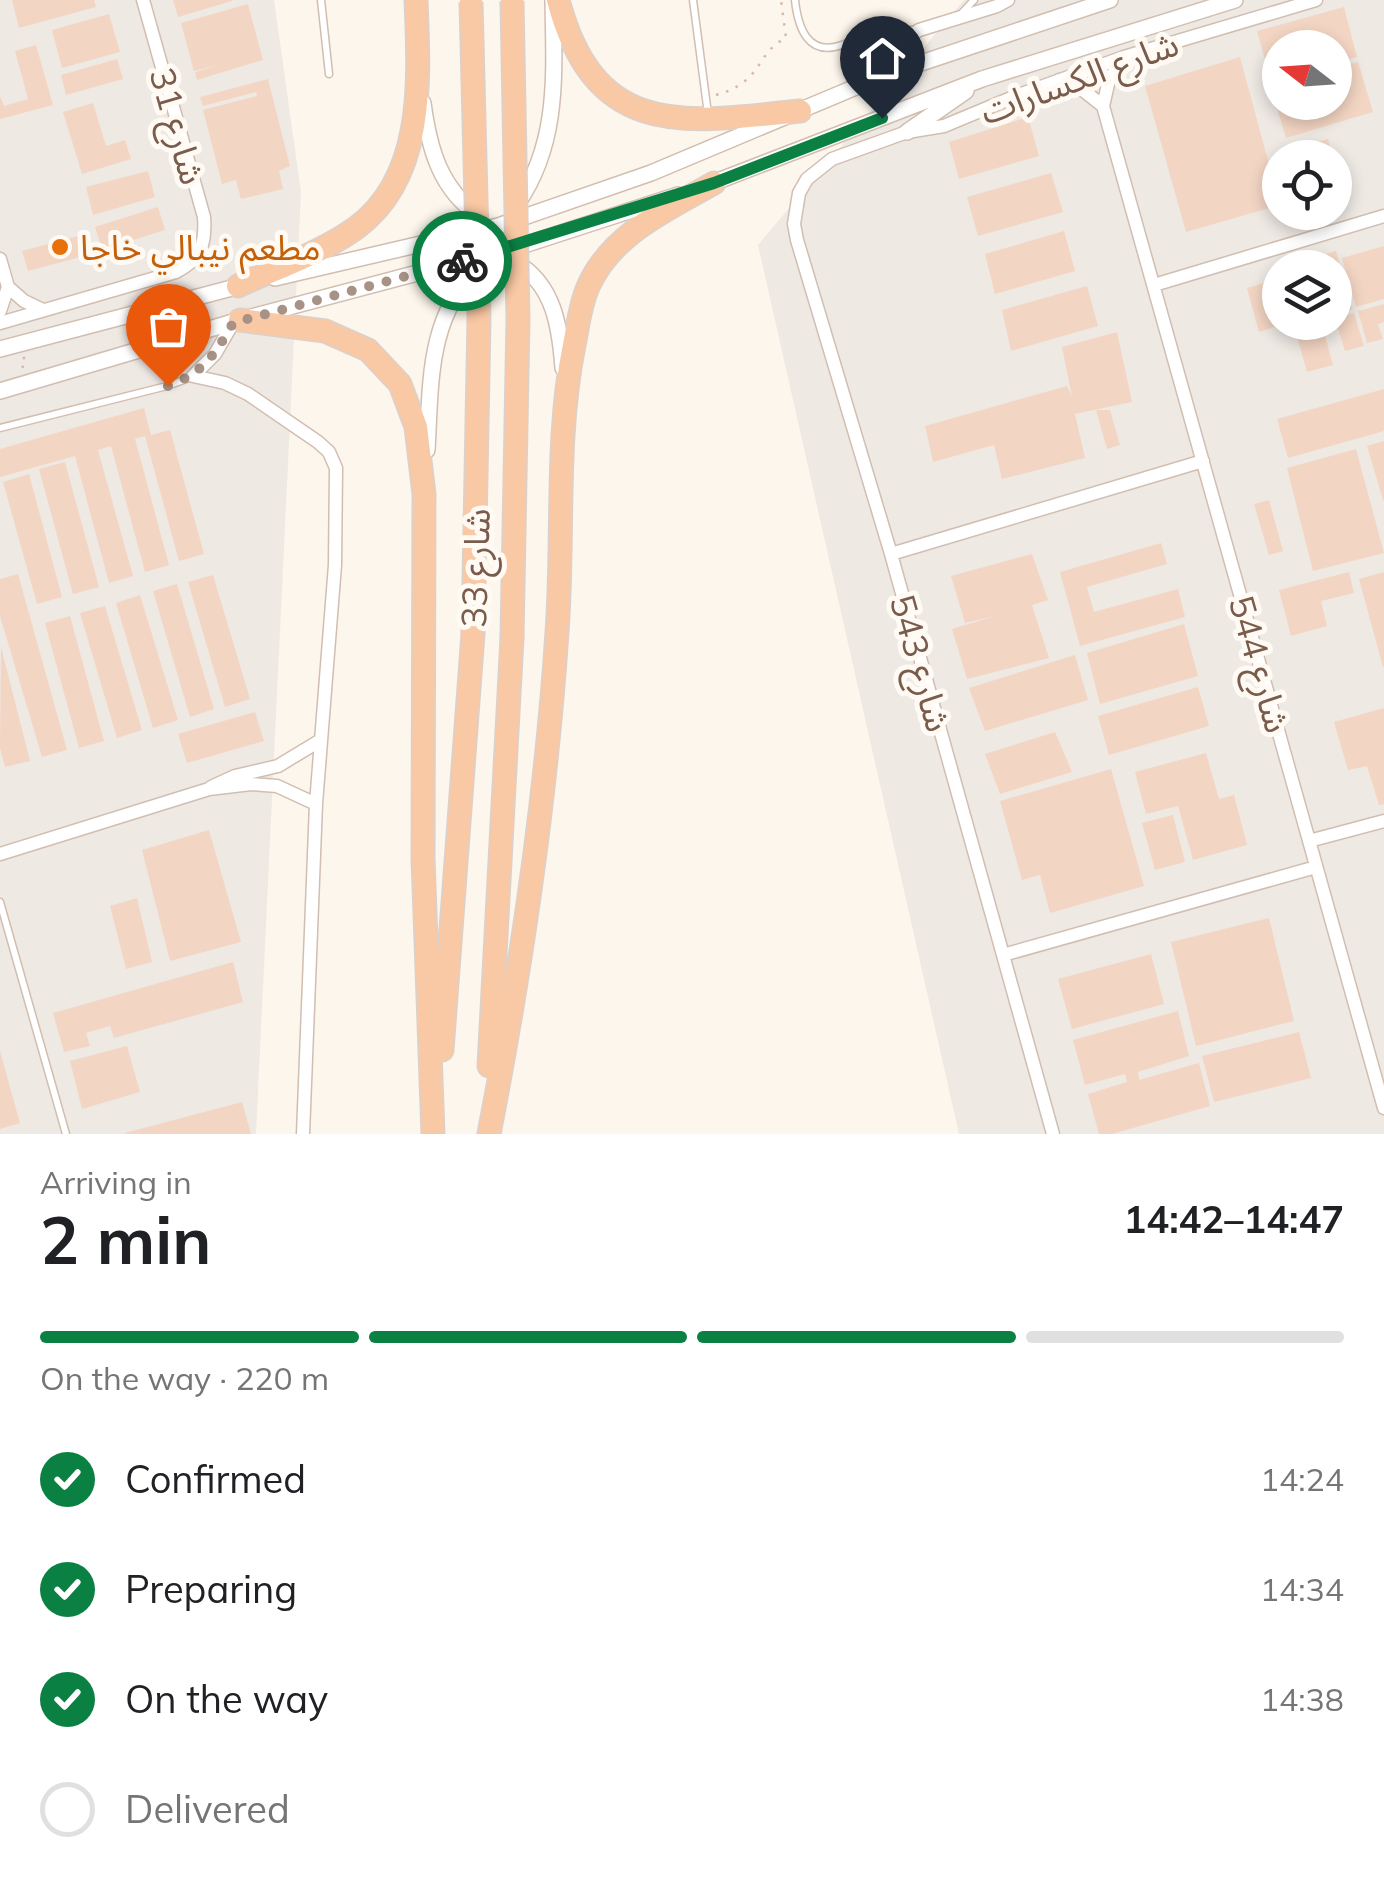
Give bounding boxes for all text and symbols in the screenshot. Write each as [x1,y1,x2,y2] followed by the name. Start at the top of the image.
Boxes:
[840,16,925,119] pin
[974,21,1186,138] street label: شارع الكسارات
[1262,30,1352,120] north arrow
[1262,30,1352,340] map controls
[855,31,910,86] icon: home
[136,63,216,191] street label: شارع 31
[1262,140,1352,230] button: locate
[412,211,512,311] courier
[80,225,321,275] place label: مطعم نيبالي خاجا
[435,234,490,289] icon: bike
[49,236,71,258] marker: مطعم نيبالي خاجا
[1262,250,1352,340] button: layers
[126,284,211,387] pin
[141,299,196,354] icon: bag
[451,508,504,629] street label: شارع 33
[876,589,961,738] street label: شارع 543
[1215,590,1300,739] street label: شارع 544
[40,1162,192,1202] text: Arriving in
[1124,1195,1344,1243] text: 14:42–14:47
[40,1199,211,1280] text: 2 min
[40,1358,329,1398] text: On the way · 220 m
[40,1452,95,1507] icon: check
[125,1455,306,1503] text: Confirmed
[1260,1459,1344,1499] text: 14:24
[40,1562,95,1617] icon: check
[125,1565,297,1613] text: Preparing
[1260,1569,1344,1609] text: 14:34
[40,1672,95,1727] icon: check
[125,1675,328,1723] text: On the way
[1260,1679,1344,1719] text: 14:38
[125,1785,290,1833] text: Delivered

